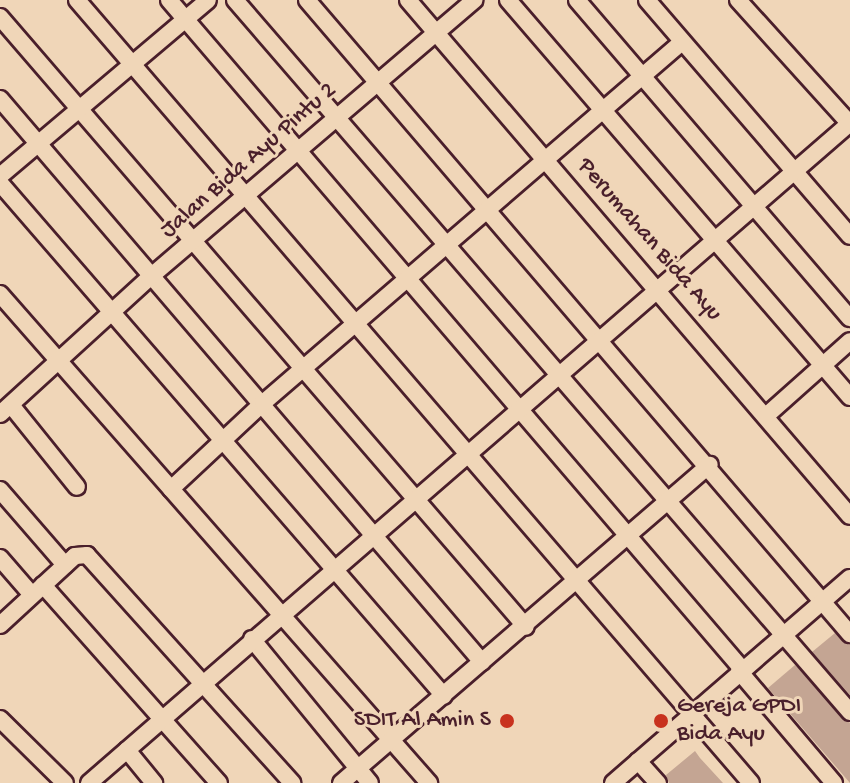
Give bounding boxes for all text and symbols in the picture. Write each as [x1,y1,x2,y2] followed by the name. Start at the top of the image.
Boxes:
[155,77,343,245] street label: Jalan Bida Ayu Pintu 2
[570,153,728,327] street label: Perumahan Bida Ayu
[677,693,801,749] place label: Gereja GPDI Bida Ayu
[354,707,491,735] place label: SDIT Al Amin S
[498,712,516,730] marker: SDIT Al Amin S
[652,712,670,730] marker: Gereja GPDI Bida Ayu

